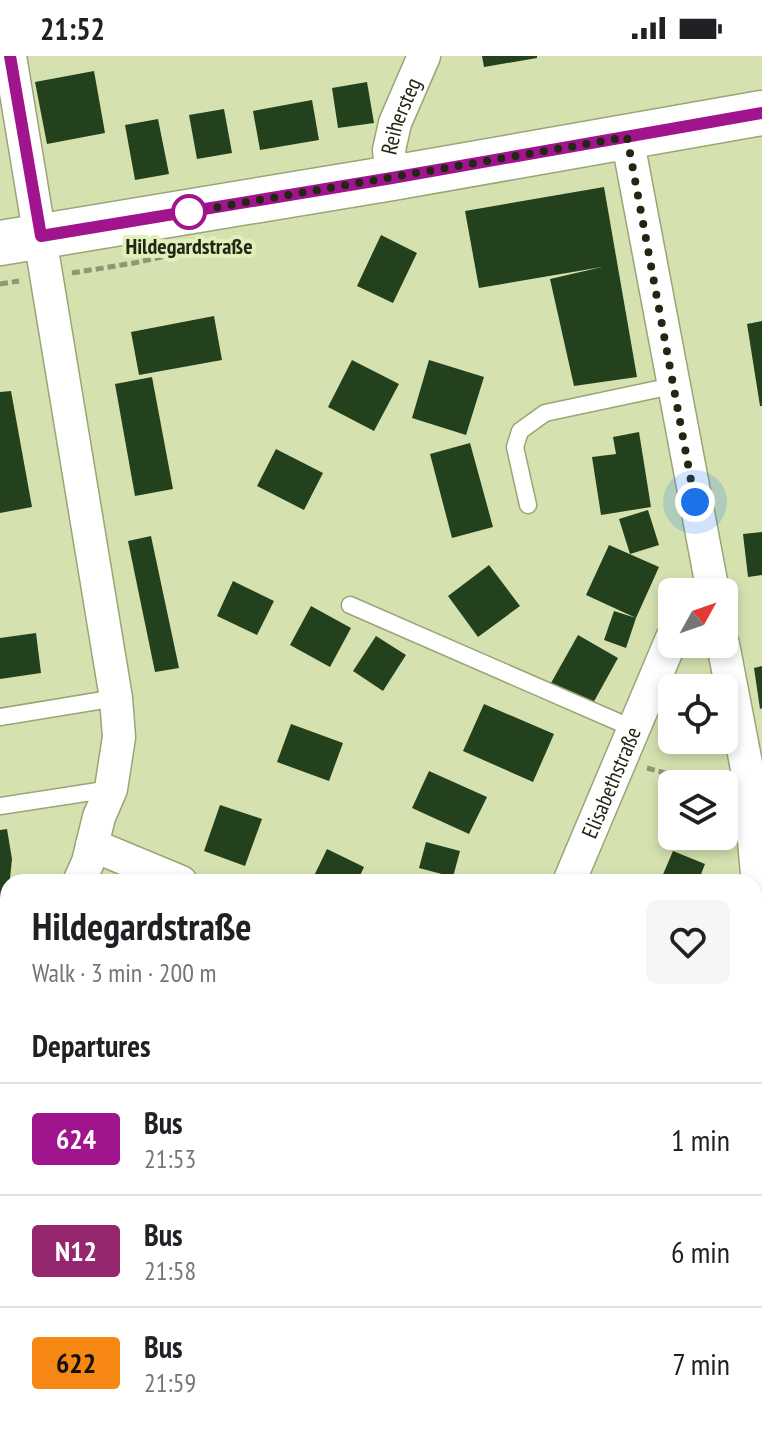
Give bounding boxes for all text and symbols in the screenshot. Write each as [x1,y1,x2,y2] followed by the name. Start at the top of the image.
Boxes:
[40,9,105,48] text: 21:52
[374,73,427,157] street label: Reihersteg
[172,195,206,229] marker: Hildegardstraße
[125,232,253,260] place label: Hildegardstraße
[675,482,715,522] your location
[658,578,738,658] north arrow
[658,578,738,850] map controls
[658,674,738,754] button: locate
[575,723,647,842] street label: Elisabethstraße
[658,770,738,850] button: layers
[646,900,730,984] button: heart
[32,901,252,950] text: Hildegardstraße
[32,956,216,989] text: Walk · 3 min · 200 m
[32,1026,150,1065] text: Departures
[144,1103,183,1142] text: Bus
[56,1120,96,1157] text: 624
[671,1120,730,1159] text: 1 min
[144,1142,196,1175] text: 21:53
[144,1215,183,1254] text: Bus
[55,1232,97,1269] text: N12
[671,1232,730,1271] text: 6 min
[144,1254,196,1287] text: 21:58
[144,1327,183,1366] text: Bus
[56,1344,96,1381] text: 622
[672,1344,730,1383] text: 7 min
[144,1366,196,1399] text: 21:59

